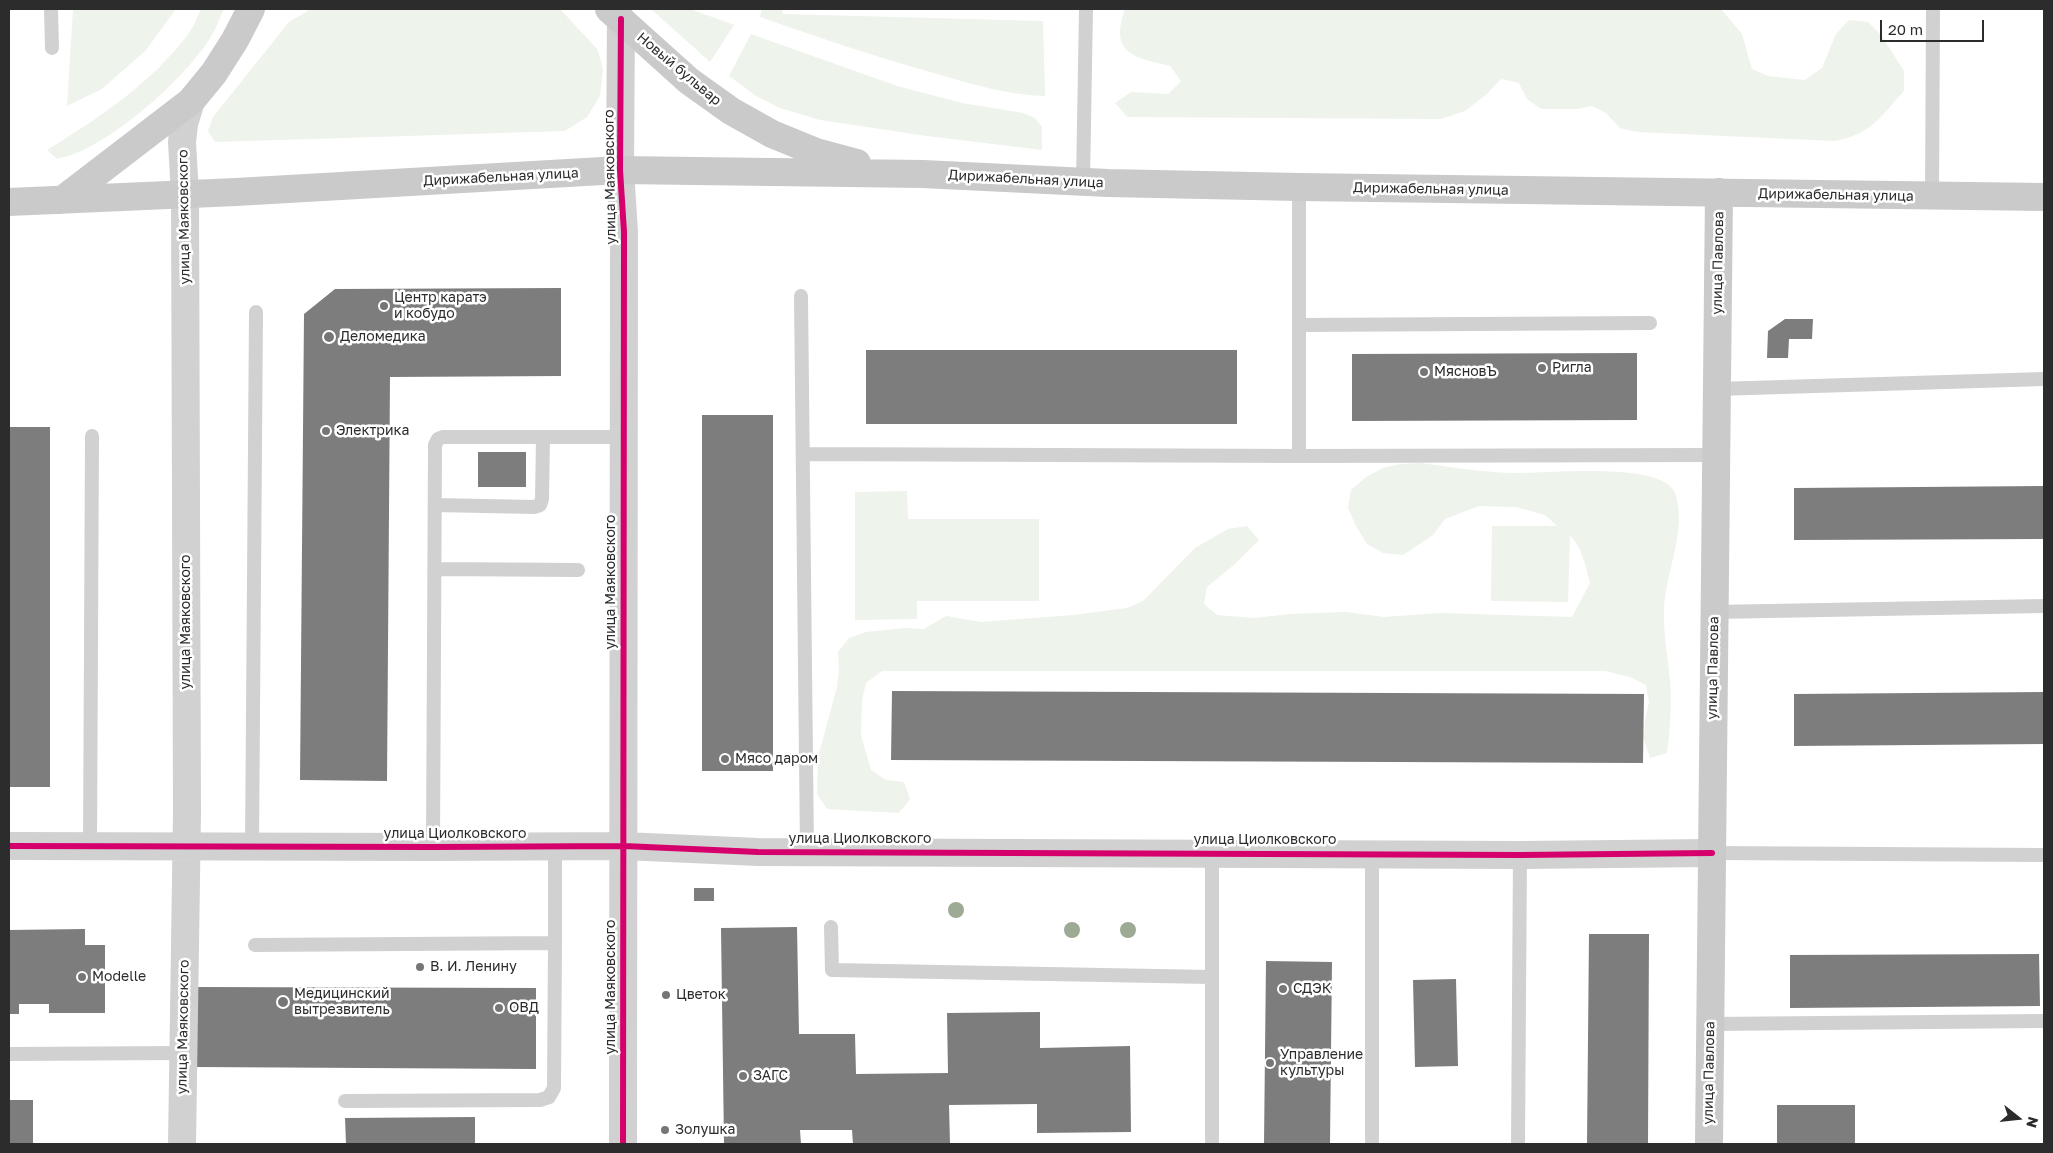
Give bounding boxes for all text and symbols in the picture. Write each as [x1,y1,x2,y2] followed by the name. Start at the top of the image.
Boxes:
[1883,10,1987,42] scale bar
[1888,20,1923,38] text: 20 m
[633,29,725,109] street label: Новый бульвар
[600,109,620,245] street label: улица Маяковского
[174,149,194,285] street label: улица Маяковского
[423,165,579,189] street label: Дирижабельная улица
[948,167,1104,191] street label: Дирижабельная улица
[1353,179,1509,199] street label: Дирижабельная улица
[1758,185,1914,205] street label: Дирижабельная улица
[1709,211,1727,315] street label: улица Павлова
[394,290,487,322] place label: Центр каратэ и кобудо
[378,300,390,312] marker: Центр каратэ и кобудо
[340,329,426,345] place label: Деломедика
[322,330,336,344] marker: Деломедика
[1552,360,1592,376] place label: Ригла
[1536,362,1548,374] marker: Ригла
[1434,364,1497,380] place label: МясновЪ
[1418,366,1430,378] marker: МясновЪ
[336,423,409,439] place label: Электрика
[320,425,332,437] marker: Электрика
[603,514,619,650] street label: улица Маяковского
[178,554,194,690] street label: улица Маяковского
[1704,616,1722,720] street label: улица Павлова
[735,751,818,767] place label: Мясо даром
[719,753,731,765] marker: Мясо даром
[384,826,526,842] street label: улица Циолковского
[789,831,931,847] street label: улица Циолковского
[1194,832,1336,848] street label: улица Циолковского
[603,919,619,1055] street label: улица Маяковского
[173,959,193,1095] street label: улица Маяковского
[430,959,517,975] place label: В. И. Ленину
[414,961,426,973] marker: В. И. Ленину
[92,969,146,985] place label: Modelle
[76,971,88,983] marker: Modelle
[1293,981,1331,997] place label: СДЭК
[1277,983,1289,995] marker: СДЭК
[294,986,390,1019] place label: Медицинский вытрезвитель
[676,987,726,1003] place label: Цветок
[660,989,672,1001] marker: Цветок
[276,995,290,1009] marker: Медицинский вытрезвитель
[509,1000,539,1016] place label: ОВД
[493,1002,505,1014] marker: ОВД
[1700,1021,1718,1125] street label: улица Павлова
[1280,1047,1363,1080] place label: Управление культуры
[1264,1057,1276,1069] marker: Управление культуры
[753,1068,788,1084] place label: ЗАГС
[737,1070,749,1082] marker: ЗАГС
[1993,1093,2043,1143] north arrow
[2023,1115,2043,1130] text: N
[675,1122,735,1138] place label: Золушка
[659,1124,671,1136] marker: Золушка

